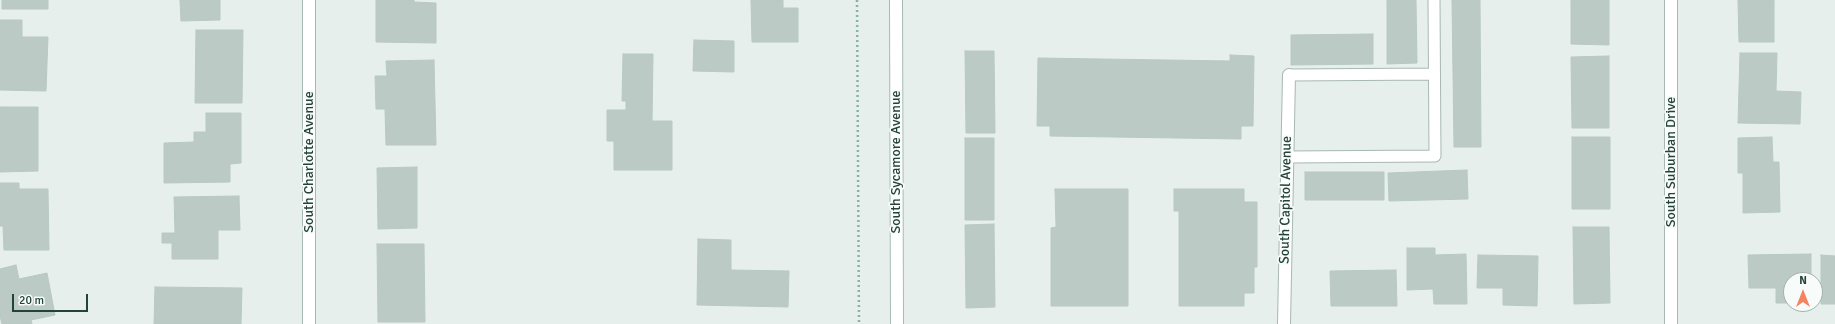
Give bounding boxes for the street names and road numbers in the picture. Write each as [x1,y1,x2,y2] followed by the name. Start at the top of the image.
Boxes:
[888,90,904,234] street label: South Sycamore Avenue
[301,91,317,233] street label: South Charlotte Avenue
[1663,97,1679,227] street label: South Suburban Drive
[1276,136,1296,264] street label: South Capitol Avenue

